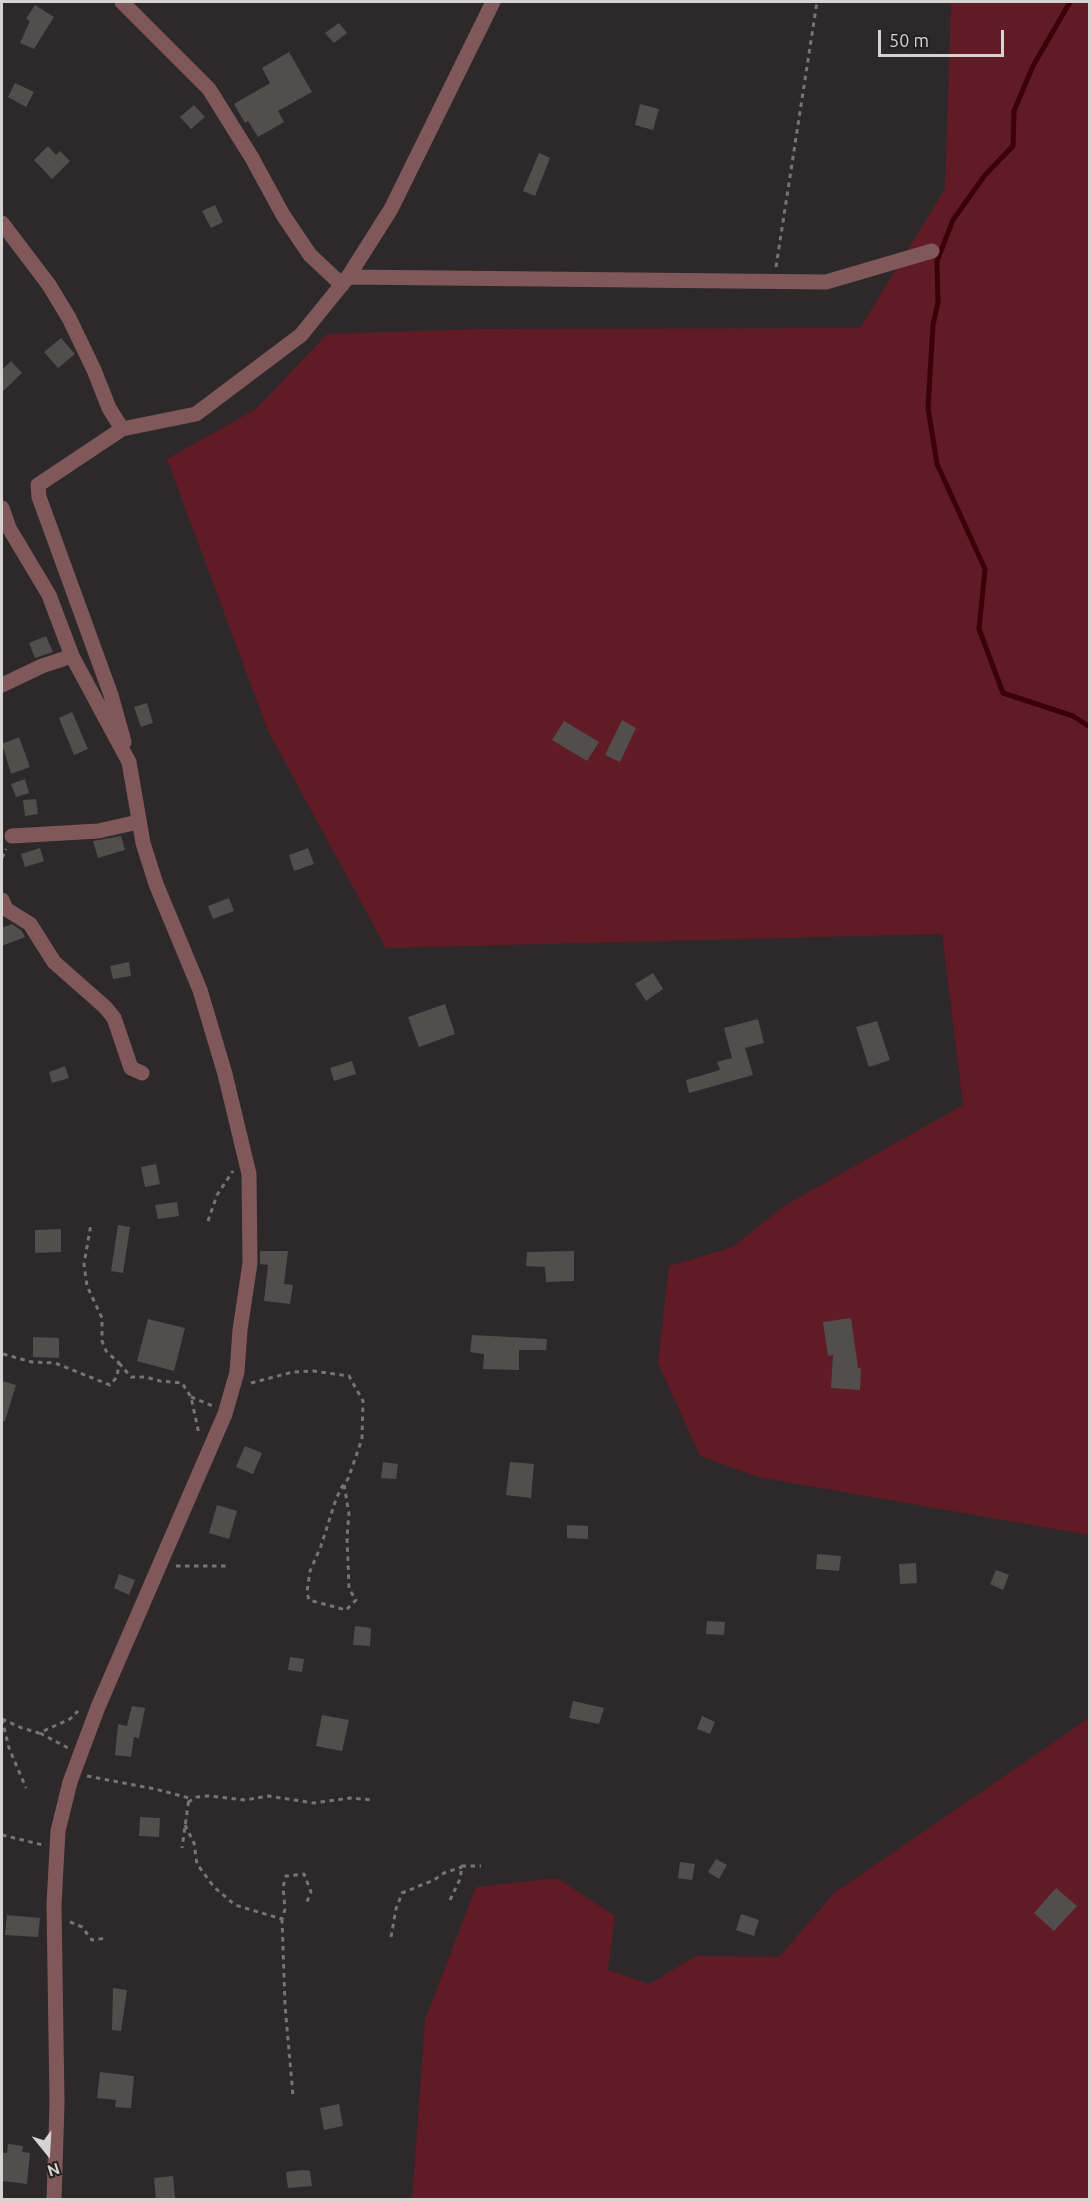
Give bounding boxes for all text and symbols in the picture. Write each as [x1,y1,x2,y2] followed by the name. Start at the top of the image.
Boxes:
[881,18,1007,56] scale bar
[889,30,929,50] text: 50 m
[18,2123,78,2183] north arrow
[45,2160,62,2181] text: N

